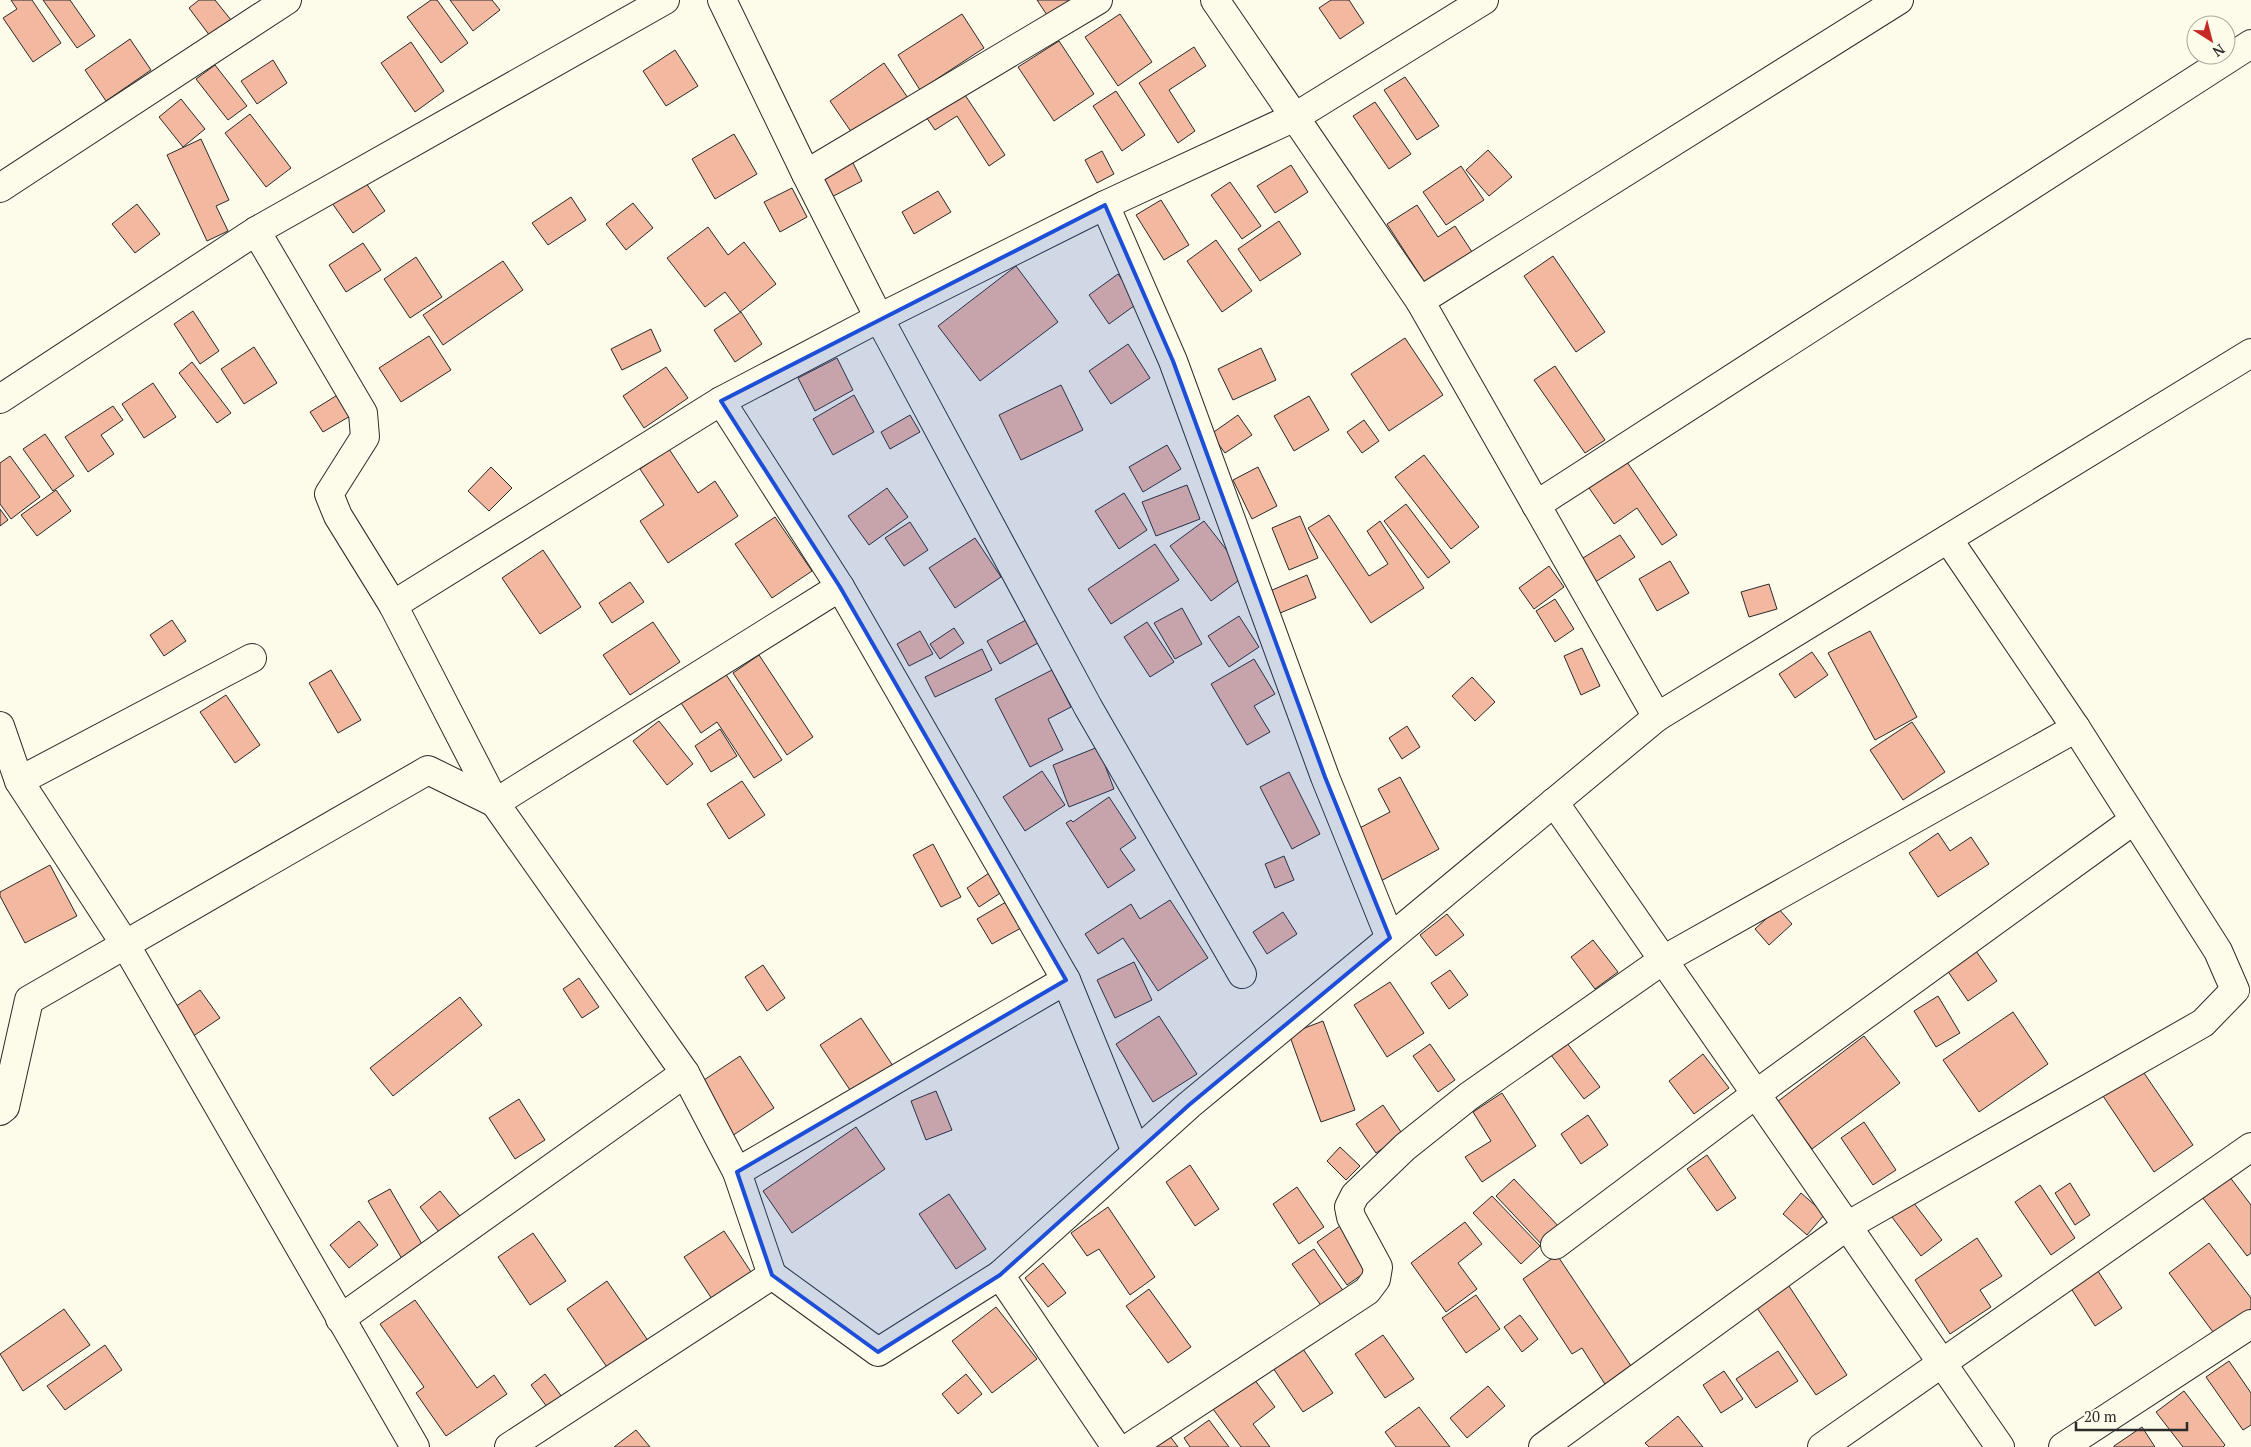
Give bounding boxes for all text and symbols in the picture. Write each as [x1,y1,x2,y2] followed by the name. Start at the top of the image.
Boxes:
[2186,15,2236,65] north arrow
[2209,40,2229,62] text: N
[2076,1400,2187,1432] scale bar
[2084,1406,2117,1426] text: 20 m

